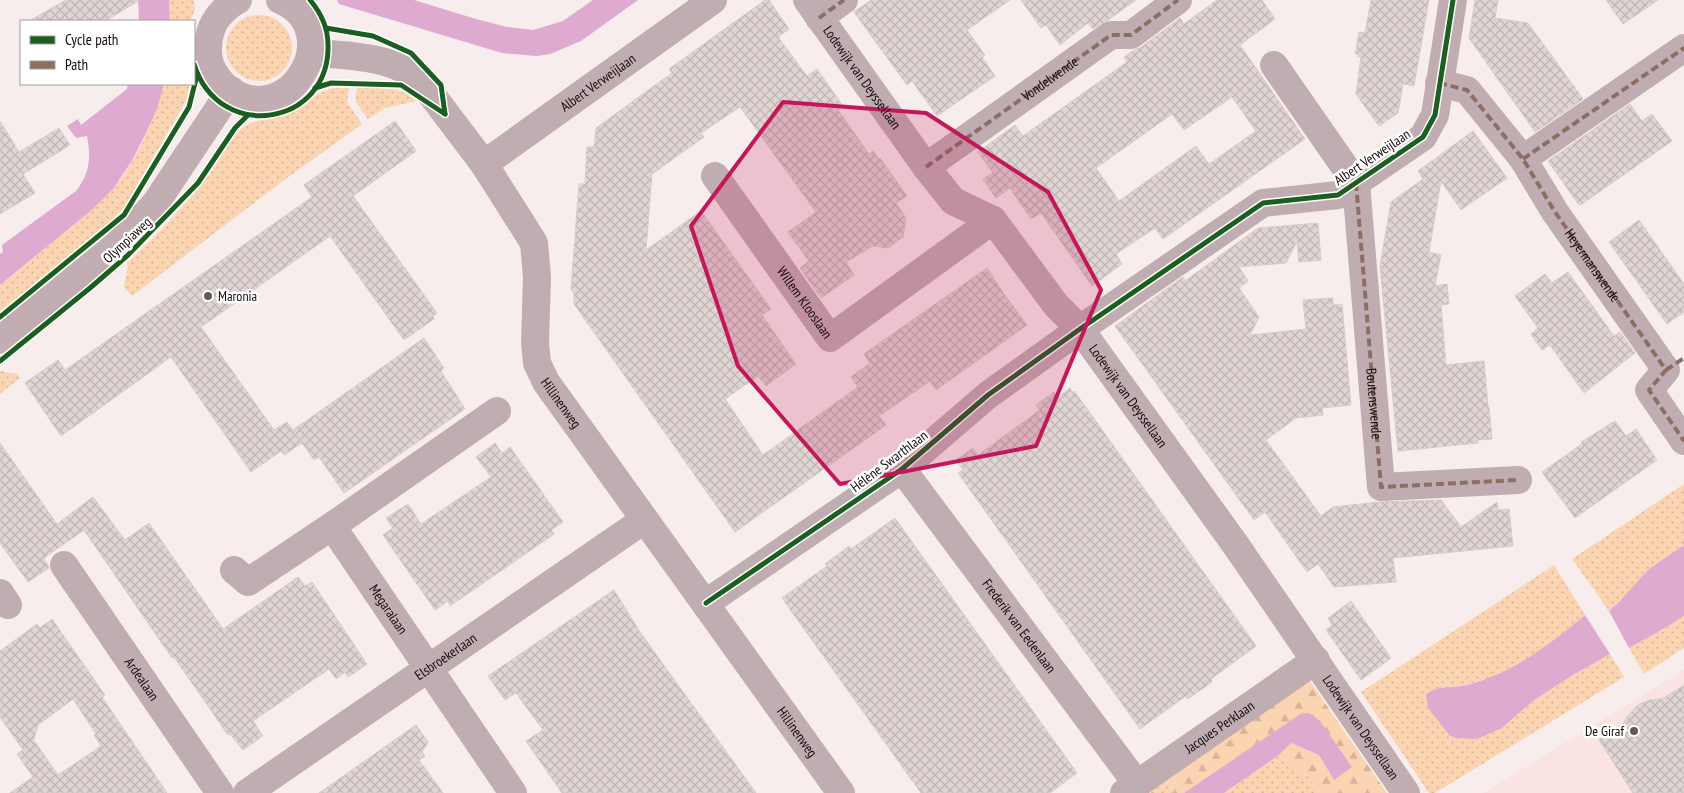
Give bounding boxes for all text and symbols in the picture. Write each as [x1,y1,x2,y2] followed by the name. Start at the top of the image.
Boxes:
[20,20,195,85] legend
[819,22,905,133] street label: Lodewijk van Deyssellaan
[65,30,118,49] text: Cycle path
[557,49,639,116] street label: Albert Verweijlaan
[1017,52,1082,106] street label: Vondelwende
[65,55,88,74] text: Path
[1330,125,1414,189] street label: Albert Verweijlaan
[99,213,155,267] street label: Olympiaweg
[1561,225,1625,306] street label: Heyermanswende
[773,263,837,342] street label: Willem Klooslaan
[218,287,257,305] place label: Maronia
[202,290,214,302] marker: Maronia
[1085,341,1171,451] street label: Lodewijk van Deyssellaan
[1362,367,1386,440] street label: Boutenswende
[537,374,585,432] street label: Hillinenweg
[847,426,931,496] street label: Hélène Swarthlaan
[978,575,1060,677] street label: Frederik van Eedenlaan
[365,581,412,638] street label: Megaralaan
[411,629,480,684] street label: Elsbroekerlaan
[121,654,163,704] street label: Ardealaan
[1319,672,1403,783] street label: Lodewijk van Deyssellaan
[1180,696,1258,758] street label: Jacques Perklaan
[773,703,821,761] street label: Hillinenweg
[1585,722,1624,740] place label: De Giraf
[1628,725,1640,737] marker: De Giraf

